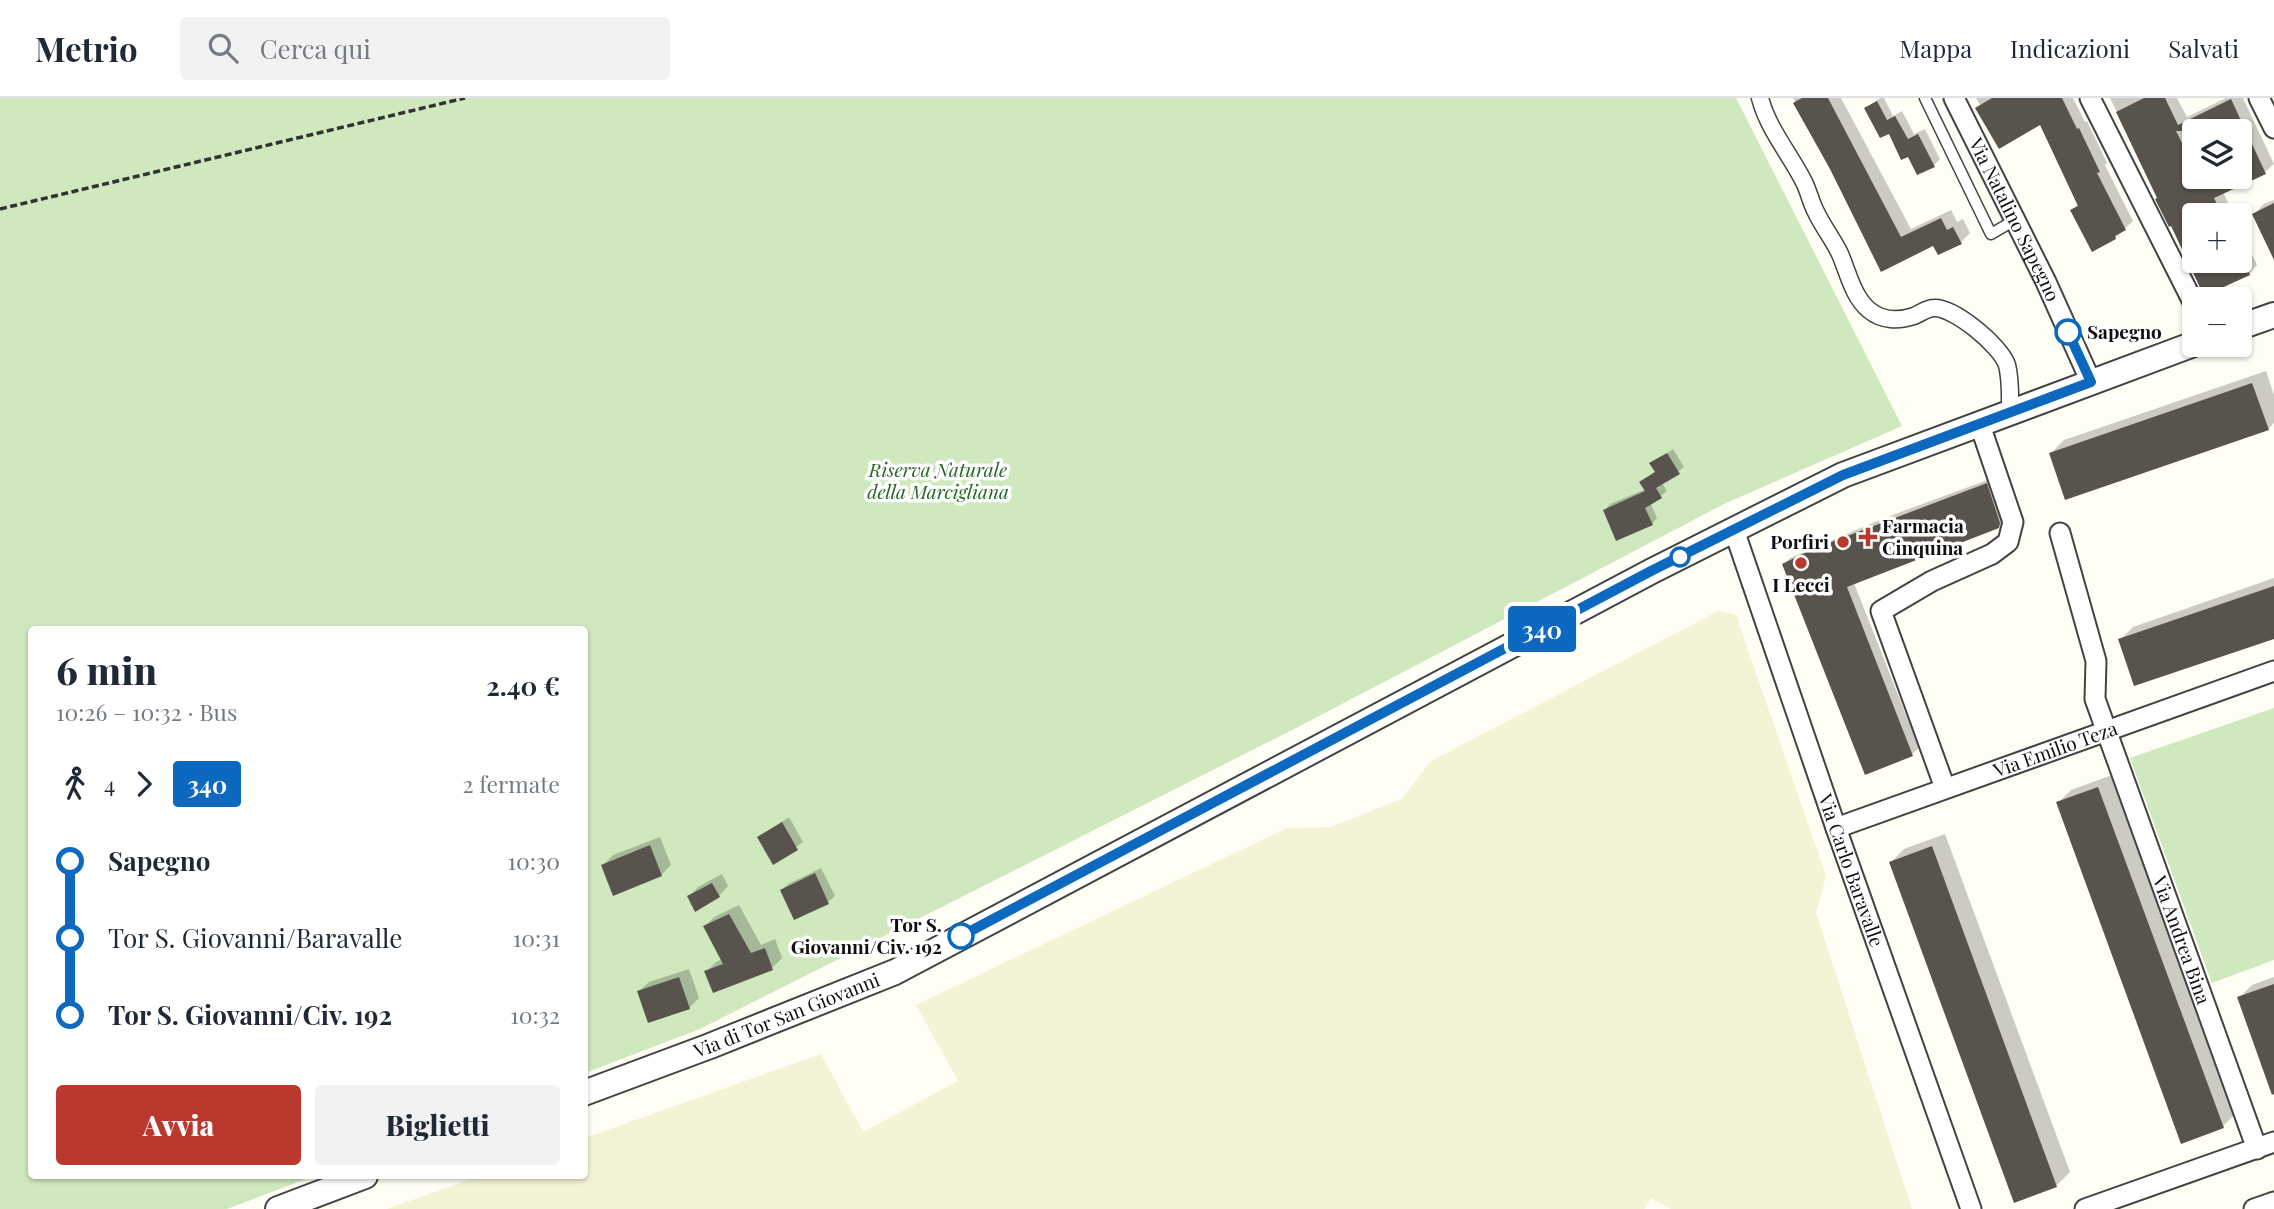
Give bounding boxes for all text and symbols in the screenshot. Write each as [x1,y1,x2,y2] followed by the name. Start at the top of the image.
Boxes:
[180,17,670,80] search box
[35,26,138,70] text: Metrio
[204,29,242,67] icon: search
[260,31,371,66] text: Cerca qui
[1900,32,1972,64] text: Mappa
[2010,32,2130,64] text: Indicazioni
[2168,32,2239,64] text: Salvati
[2182,119,2252,357] map controls
[2182,119,2252,189] button: layers
[1964,132,2067,305] street label: Via Natalino Sapegno
[2182,203,2252,273] button: +
[2182,287,2252,357] button: −
[2087,318,2162,344] place label: Sapegno
[2055,319,2081,345] marker: Sapegno
[867,456,1009,504] park label: Riserva Naturale della Marcigliana
[1882,512,1964,560] place label: Farmacia Cinquina
[1770,528,1829,554] place label: Porfiri
[1860,529,1876,545] marker: Farmacia Cinquina
[1835,534,1851,550] marker: Porfiri
[1670,547,1690,567] unlabelled marker
[1793,555,1809,571] marker: I Lecci
[1772,571,1830,597] place label: I Lecci
[1502,606,1582,652] line badge: 340
[1522,613,1562,645] text: 340
[56,644,157,695] text: 6 min
[486,668,560,703] text: 2.40 €
[56,696,237,727] text: 10:26 – 10:32 · Bus
[1989,714,2121,783] street label: Via Emilio Teza
[56,765,94,803] icon: walk
[125,765,163,803] icon: forward
[104,768,115,799] text: 4
[187,768,227,800] text: 340
[462,768,560,799] text: 2 fermate
[1813,789,1891,950] street label: Via Carlo Baravalle
[108,843,210,878] text: Sapegno
[507,845,560,876] text: 10:30
[2147,871,2218,1008] street label: Via Andrea Bina
[791,911,942,959] place label: Tor S. Giovanni/Civ. 192
[108,920,402,955] text: Tor S. Giovanni/Baravalle
[513,922,560,953] text: 10:31
[948,923,974,949] marker: Tor S. Giovanni/Civ. 192
[689,965,883,1063] street label: Via di Tor San Giovanni
[108,997,392,1032] text: Tor S. Giovanni/Civ. 192
[510,999,560,1030] text: 10:32
[56,1085,301,1165] button: Avvia
[315,1085,560,1165] button: Biglietti

